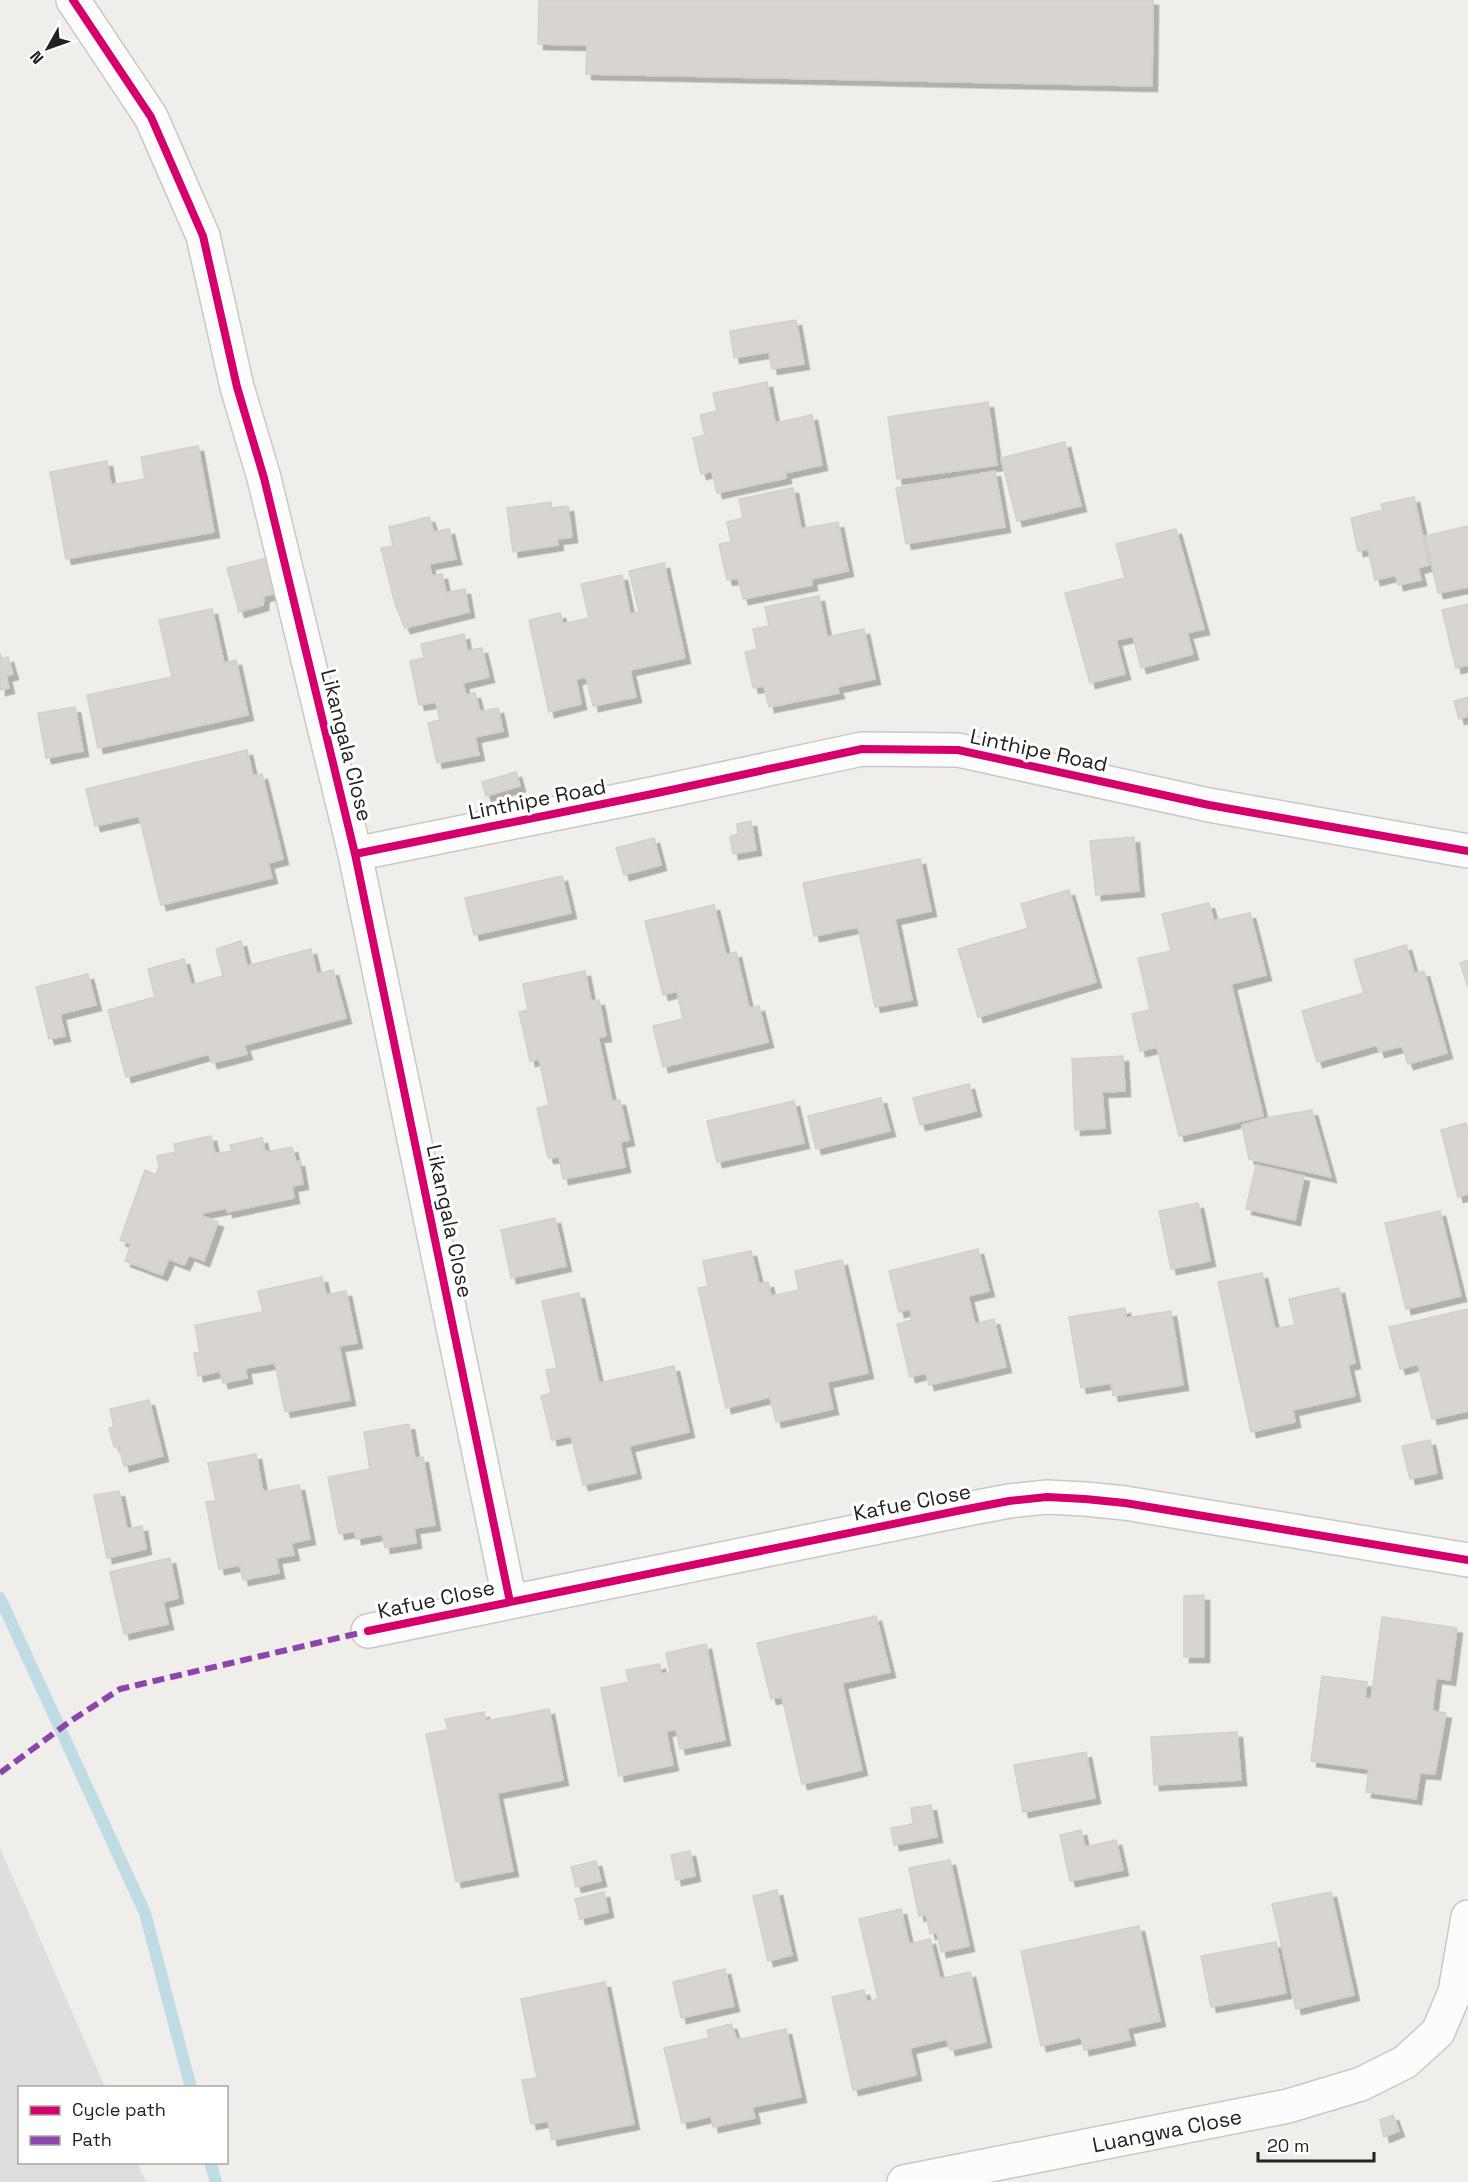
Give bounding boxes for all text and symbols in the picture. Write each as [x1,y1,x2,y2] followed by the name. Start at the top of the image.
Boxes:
[18,18,78,78] north arrow
[25,46,48,68] text: N
[315,666,379,824] street label: Likangala Close
[968,722,1110,778] street label: Linthipe Road
[466,772,608,826] street label: Linthipe Road
[421,1142,479,1300] street label: Likangala Close
[851,1477,973,1527] street label: Kafue Close
[375,1573,497,1625] street label: Kafue Close
[18,2086,228,2164] legend
[72,2098,166,2121] text: Cycle path
[1090,2102,1244,2158] street label: Luangwa Close
[1258,2125,1374,2163] scale bar
[72,2128,112,2151] text: Path
[1267,2134,1310,2157] text: 20 m

